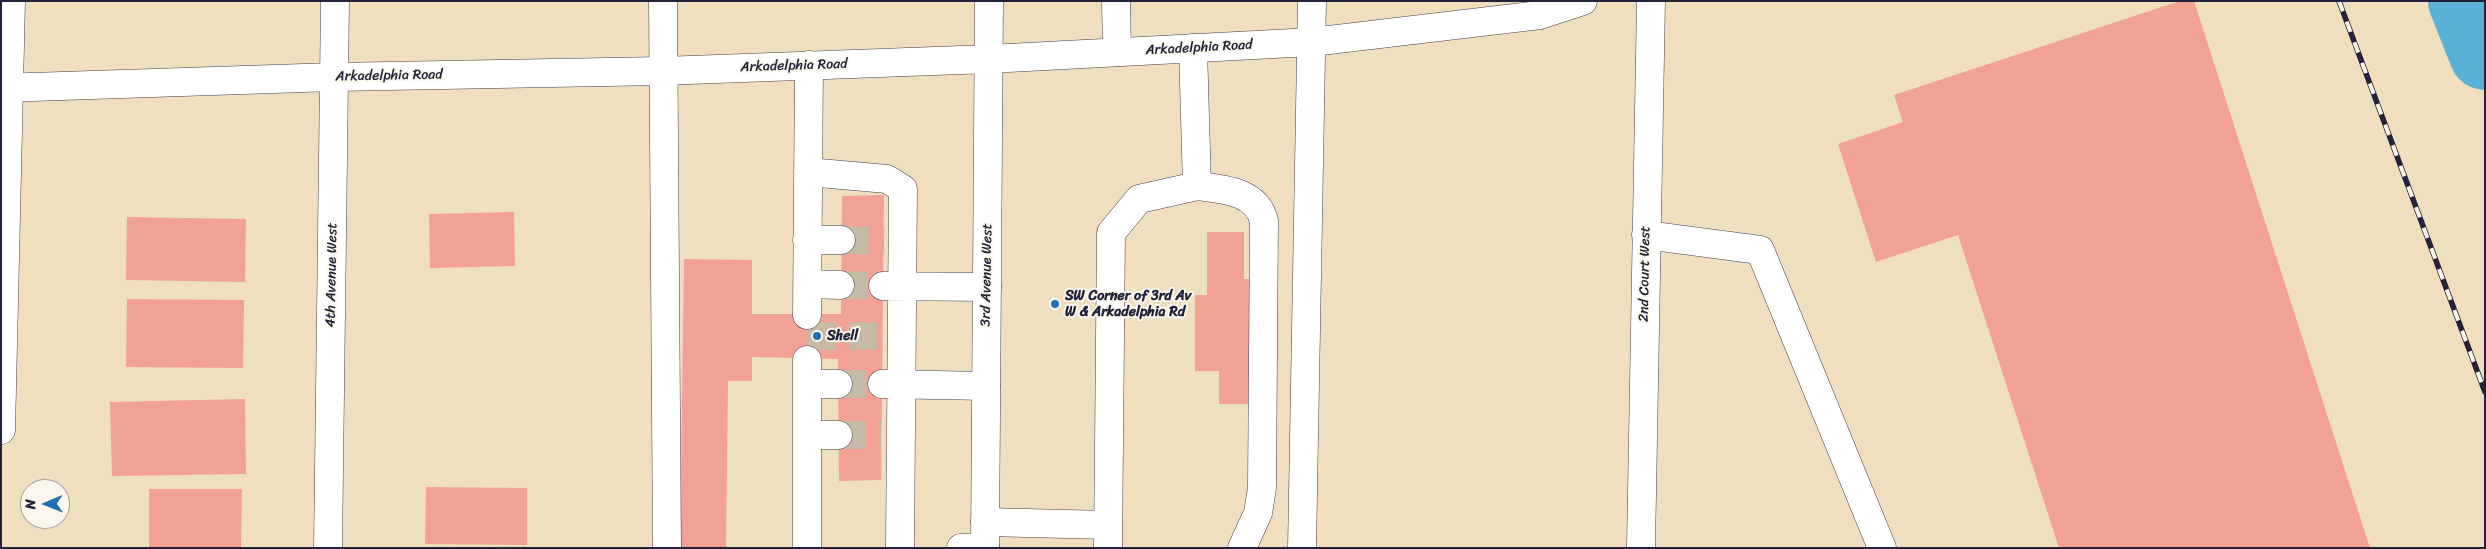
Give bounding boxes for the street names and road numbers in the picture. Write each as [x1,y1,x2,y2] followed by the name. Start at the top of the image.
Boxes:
[1145,37,1253,59] street label: Arkadelphia Road
[740,56,848,76] street label: Arkadelphia Road
[335,67,443,85] street label: Arkadelphia Road
[323,223,341,327] street label: 4th Avenue West
[978,223,996,327] street label: 3rd Avenue West
[1636,226,1654,322] street label: 2nd Court West

